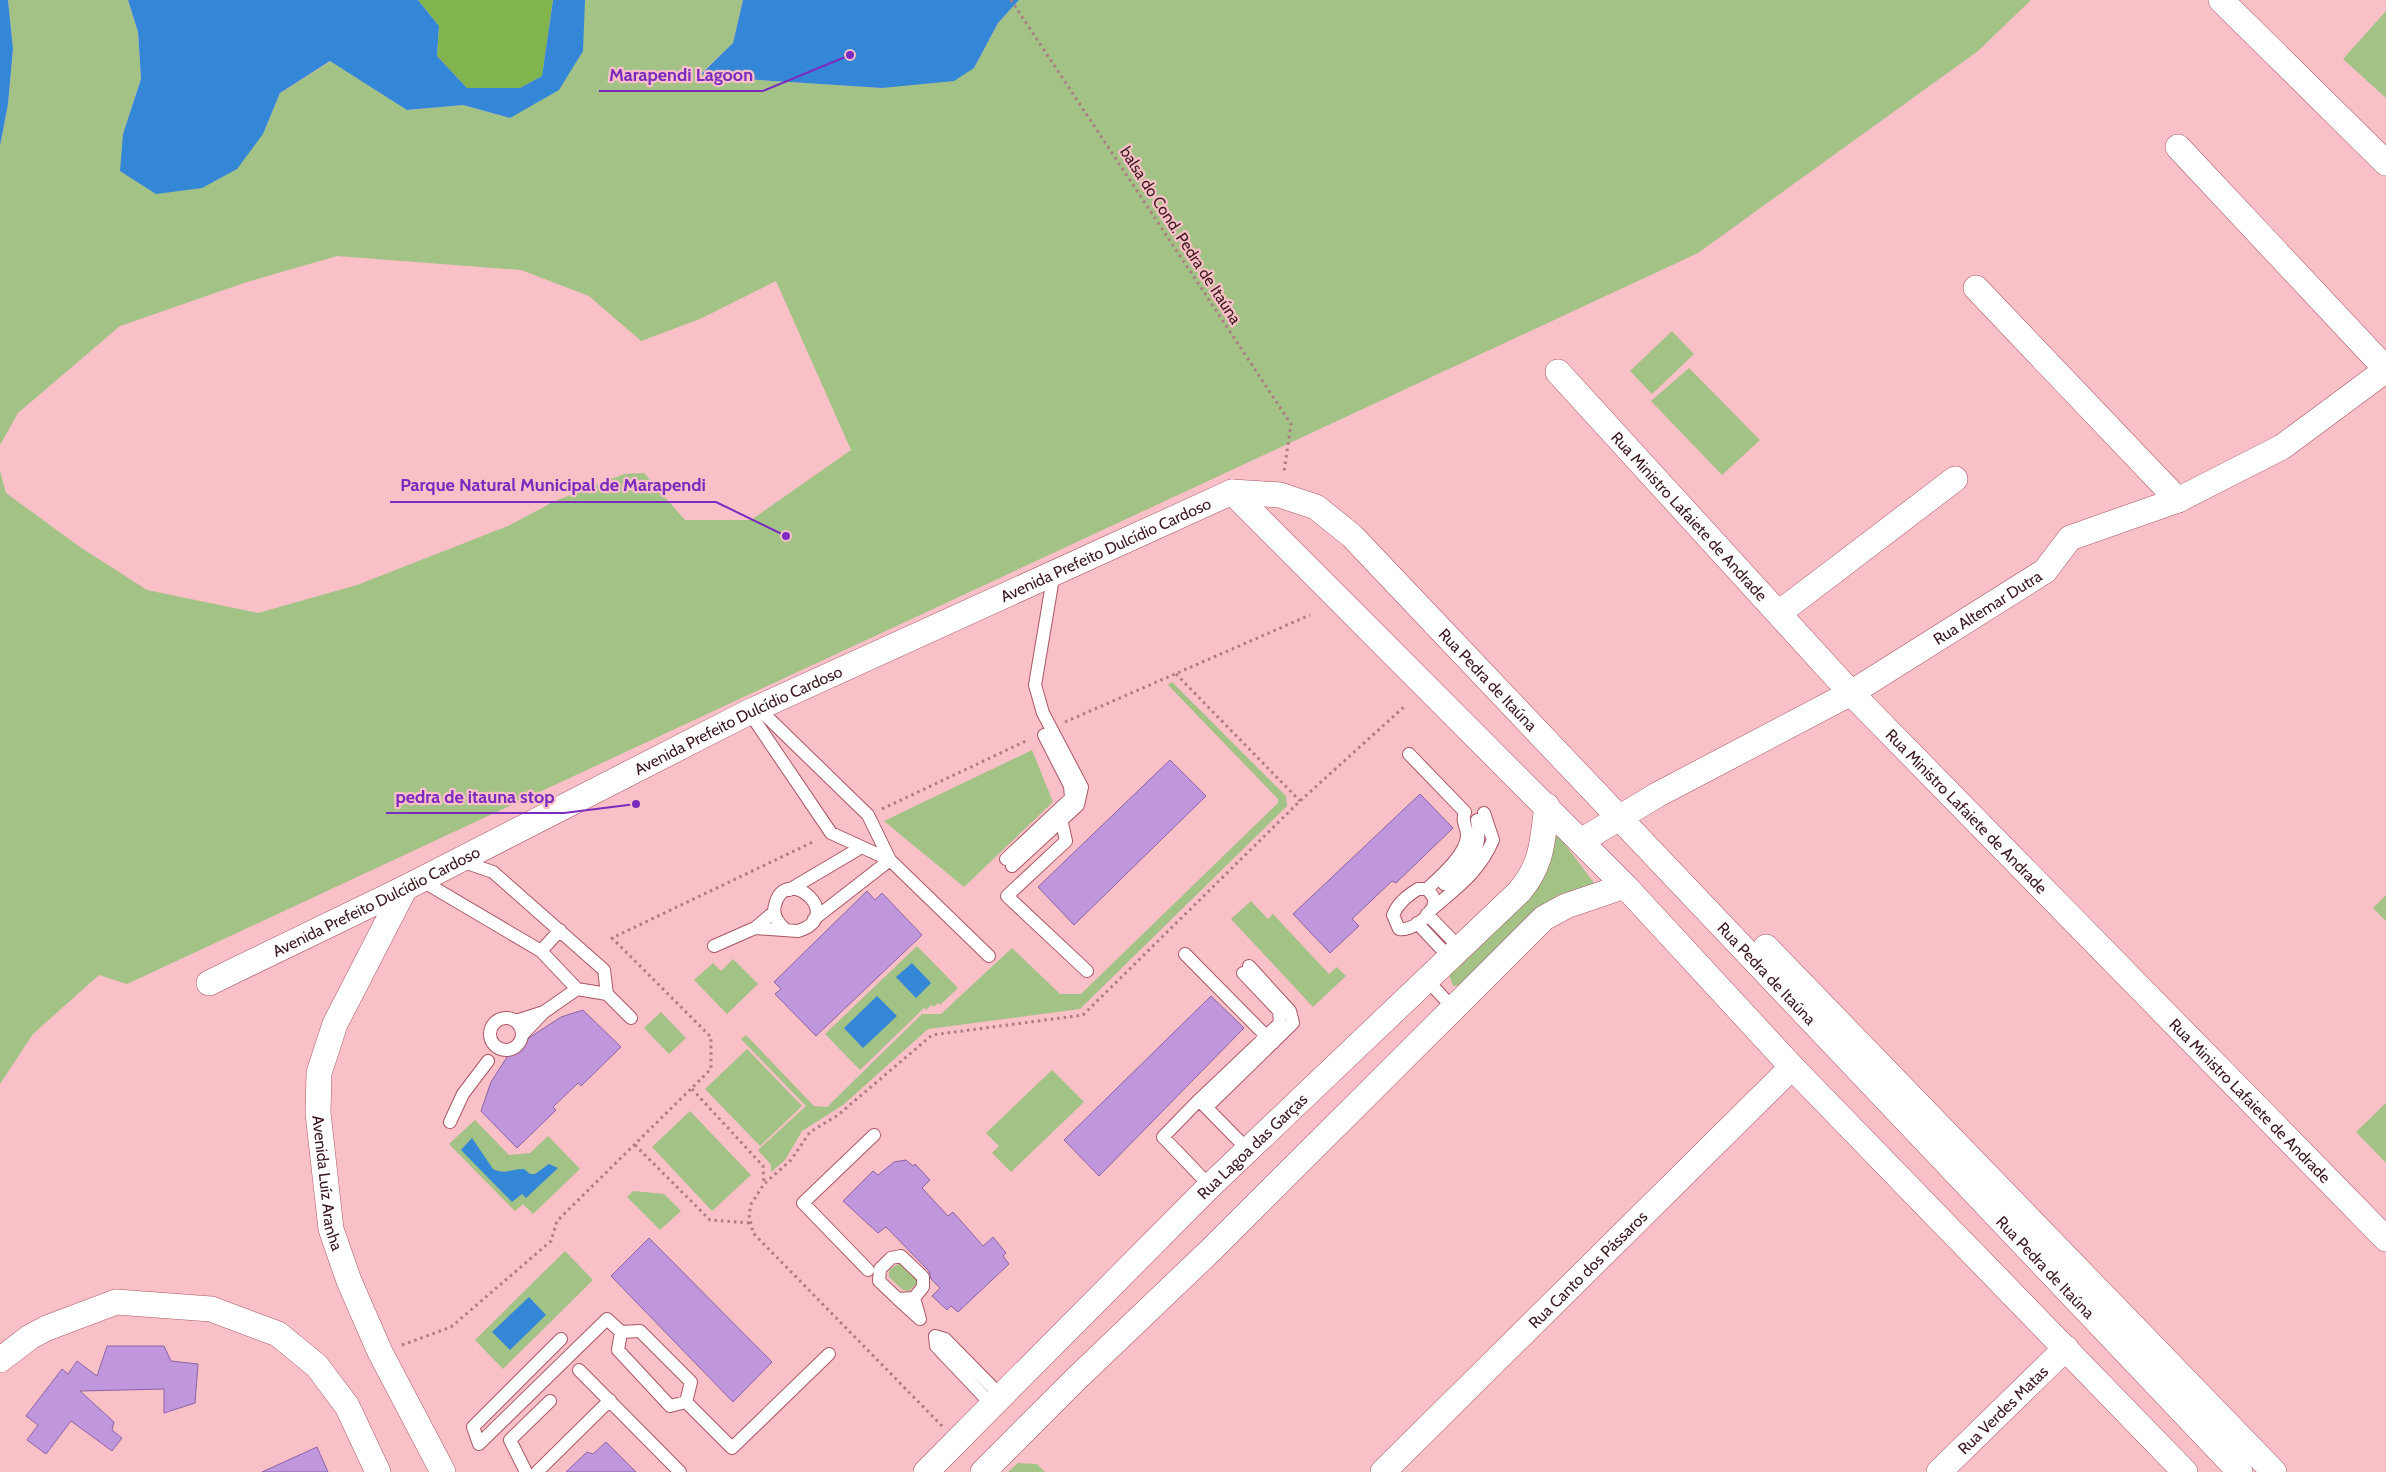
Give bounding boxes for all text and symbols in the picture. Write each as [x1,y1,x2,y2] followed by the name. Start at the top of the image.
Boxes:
[599,58,763,91] callout: Marapendi Lagoon
[609,64,753,86] text: Marapendi Lagoon
[1116,143,1245,328] street label: balsa do Cond. Pedra de Itaúna
[1607,428,1771,605] street label: Rua Ministro Lafaiete de Andrade
[390,469,716,502] callout: Parque Natural Municipal de Marapendi
[400,474,706,496] text: Parque Natural Municipal de Marapendi
[998,494,1214,606] street label: Avenida Prefeito Dulcídio Cardoso
[1930,566,2046,649] street label: Rua Altemar Dutra
[1435,625,1541,735] street label: Rua Pedra de Itaúna
[631,662,845,779] street label: Avenida Prefeito Dulcídio Cardoso
[1882,725,2051,898] street label: Rua Ministro Lafaiete de Andrade
[386,780,564,813] callout: pedra de itauna stop
[396,786,554,808] text: pedra de itauna stop
[269,842,483,961] street label: Avenida Prefeito Dulcídio Cardoso
[1713,918,1820,1029] street label: Rua Pedra de Itaúna
[2165,1015,2334,1187] street label: Rua Ministro Lafaiete de Andrade
[1193,1089,1312,1203] street label: Rua Lagoa das Garças
[308,1114,347,1253] street label: Avenida Luíz Aranha
[1525,1207,1651,1332] street label: Rua Canto dos Pássaros
[1992,1212,2099,1323] street label: Rua Pedra de Itaúna
[1954,1362,2052,1458] street label: Rua Verdes Matas

